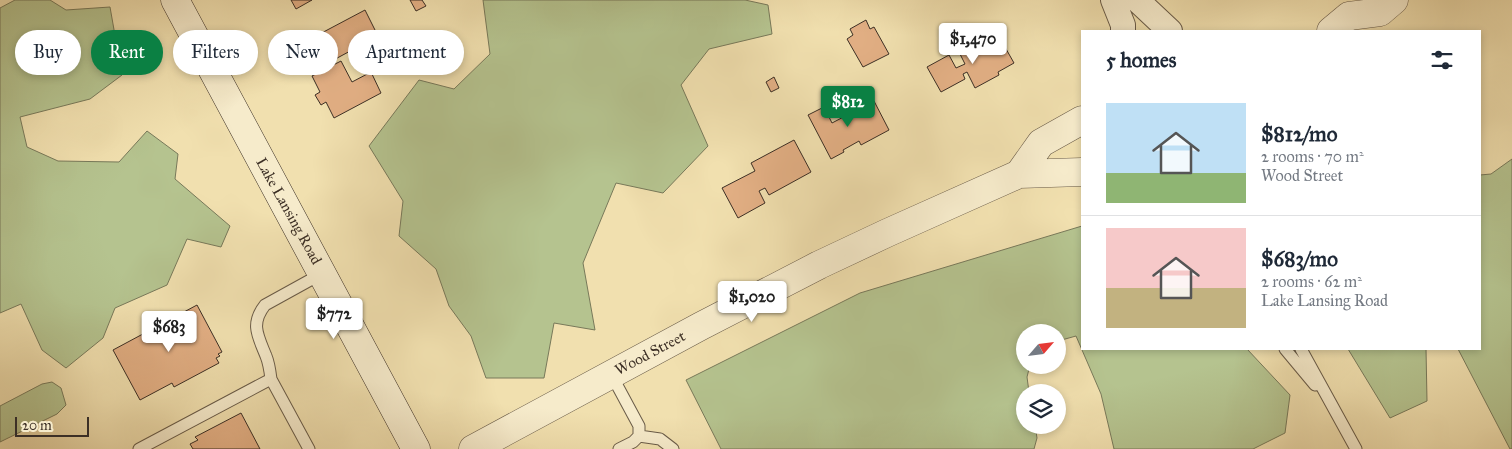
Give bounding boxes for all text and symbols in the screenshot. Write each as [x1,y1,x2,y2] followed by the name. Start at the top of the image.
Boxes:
[932,22,1014,65] pin: $1,470
[950,29,996,48] text: $1,470
[15,30,81,75] chip: Buy
[91,30,163,75] chip: Rent
[173,30,258,75] chip: Filters
[268,30,338,75] chip: New
[348,30,464,75] chip: Apartment
[1428,46,1456,74] icon: filters
[1106,47,1177,73] text: 5 homes
[818,86,878,128] pin: $812
[832,92,864,111] text: $812
[1261,121,1337,147] text: $812/mo
[1146,123,1206,183] icon: home
[1261,147,1364,166] text: 2 rooms · 70 m²
[252,155,326,268] street label: Lake Lansing Road
[1261,166,1343,185] text: Wood Street
[1261,246,1338,272] text: $683/mo
[1146,248,1206,308] icon: home
[1261,272,1362,291] text: 2 rooms · 62 m²
[711,280,793,323] pin: $1,020
[729,287,775,306] text: $1,020
[1261,291,1388,310] text: Lake Lansing Road
[304,298,364,340] pin: $772
[317,304,351,323] text: $772
[139,310,199,353] pin: $683
[153,317,185,336] text: $683
[1016,324,1066,374] north arrow
[1016,324,1066,434] map controls
[612,327,689,379] street label: Wood Street
[1016,384,1066,434] button: layers
[15,414,89,437] scale bar
[22,417,52,434] text: 20 m

